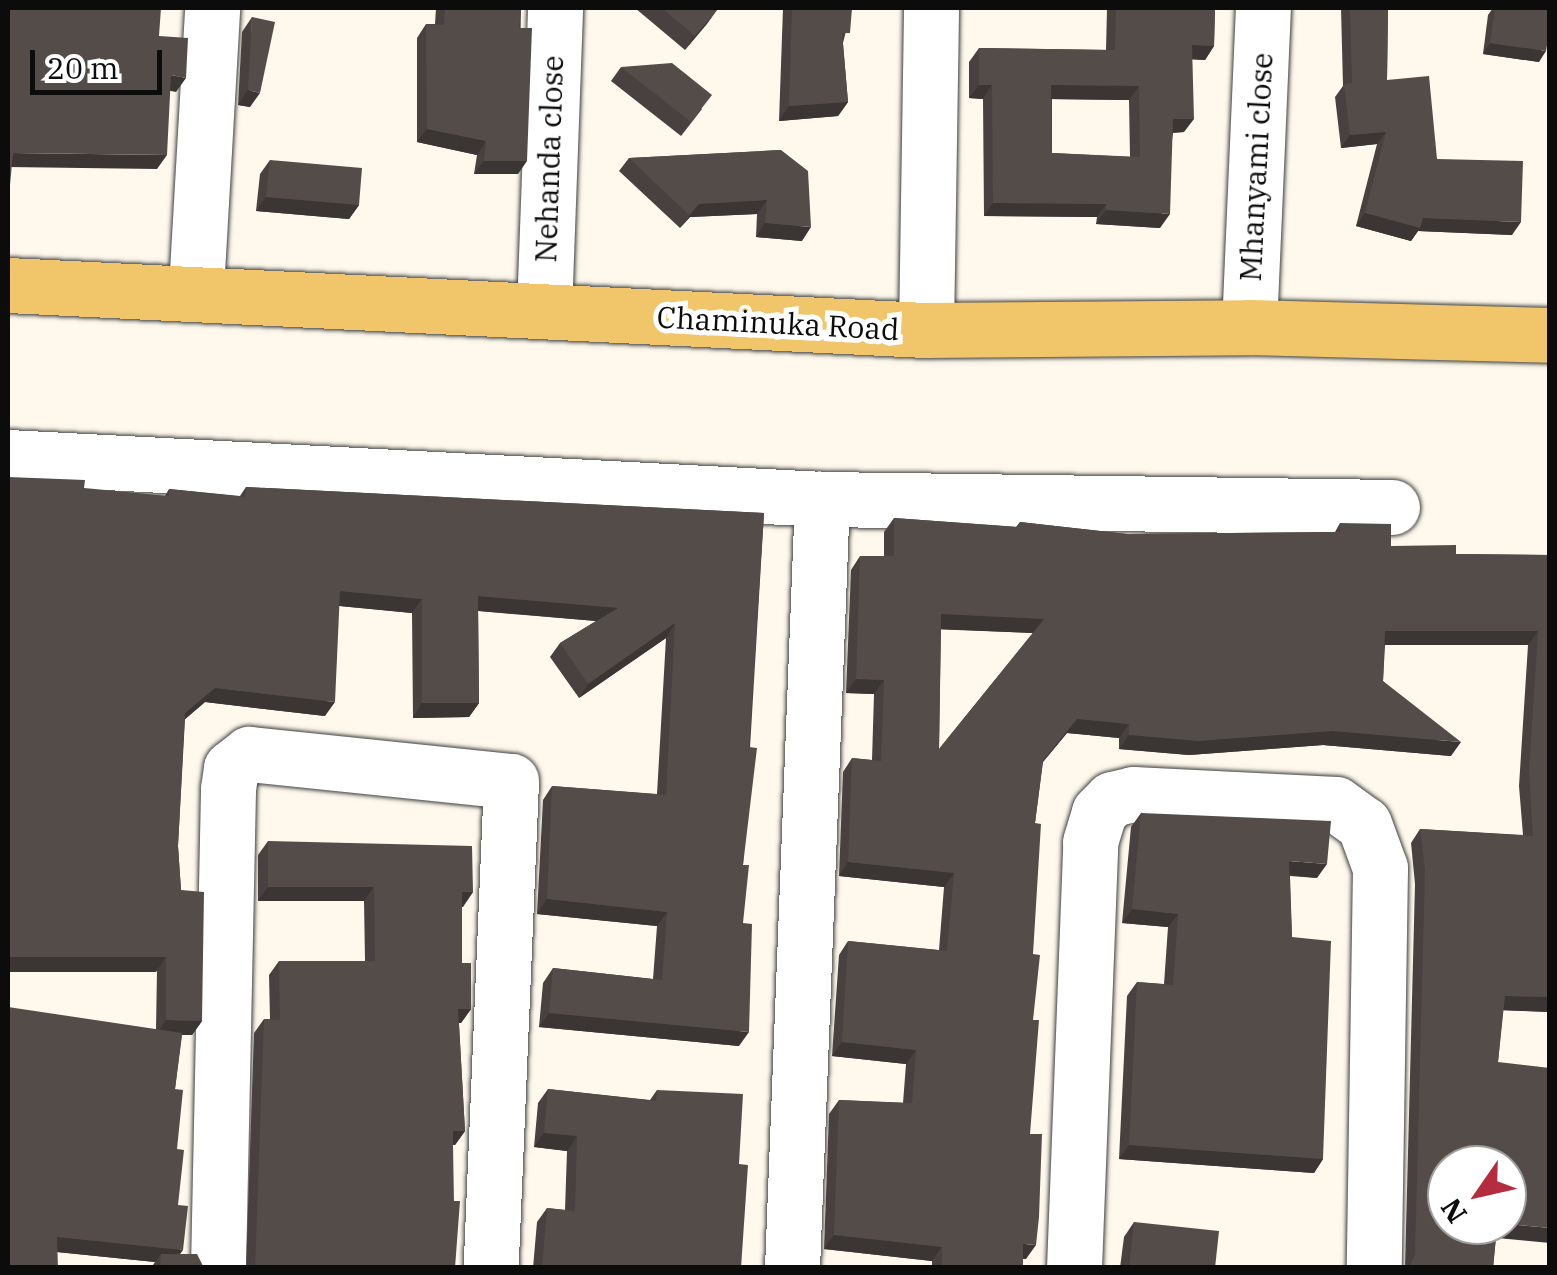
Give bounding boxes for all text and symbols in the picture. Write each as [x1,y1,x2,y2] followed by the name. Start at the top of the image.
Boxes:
[35,30,168,92] scale bar
[47,48,119,87] text: 20 m
[1232,52,1280,282] street label: Mhanyami close
[527,55,571,263] street label: Nehanda close
[656,299,900,347] street label: Chaminuka Road
[1427,1145,1527,1245] north arrow
[1432,1191,1475,1230] text: N

